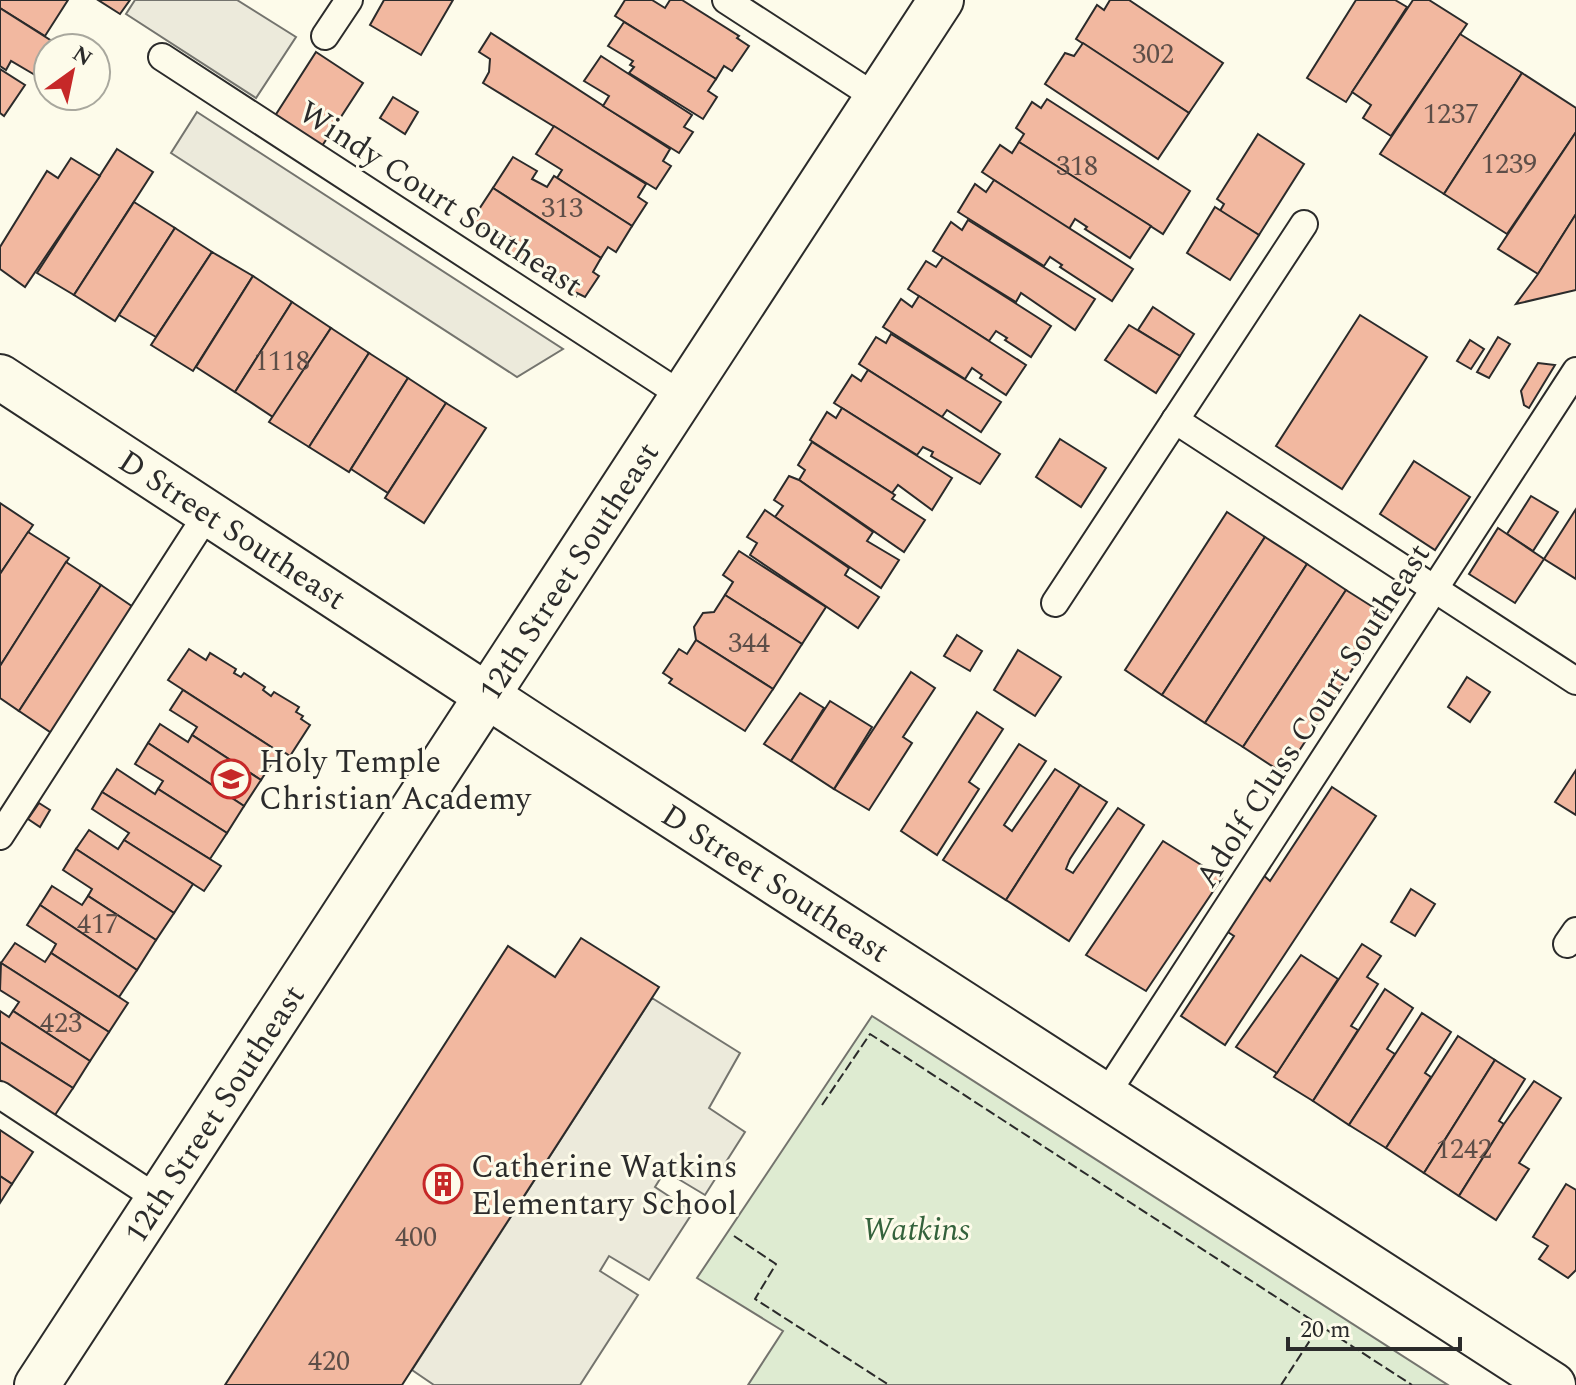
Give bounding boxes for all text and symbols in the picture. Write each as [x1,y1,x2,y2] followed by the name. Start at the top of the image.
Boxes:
[32,32,112,112] north arrow
[1132,33,1174,76] house number: 302
[66,38,99,75] text: N
[288,89,592,310] street label: Windy Court Southeast
[1423,93,1479,136] house number: 1237
[1481,143,1537,186] house number: 1239
[1056,145,1098,188] house number: 318
[541,187,583,230] house number: 313
[254,340,310,383] house number: 1118
[467,432,672,711] street label: 12th Street Southeast
[108,438,356,623] street label: D Street Southeast
[1183,534,1443,898] street label: Adolf Cluss Court Southeast
[728,622,770,665] house number: 344
[259,738,533,824] place label: Holy Temple Christian Academy
[210,758,252,800] school or university icon: Holy Temple Christian Academy
[651,792,899,976] street label: D Street Southeast
[77,903,119,946] house number: 417
[113,975,318,1254] street label: 12th Street Southeast
[40,1002,82,1045] house number: 423
[1436,1128,1492,1171] house number: 1242
[471,1143,738,1229] place label: Catherine Watkins Elementary School
[422,1163,464,1205] building icon: Catherine Watkins Elementary School
[862,1206,970,1255] park label: Watkins
[395,1216,437,1259] house number: 400
[1288,1301,1460,1351] scale bar
[1300,1312,1351,1348] text: 20 m
[308,1340,350,1383] house number: 420

